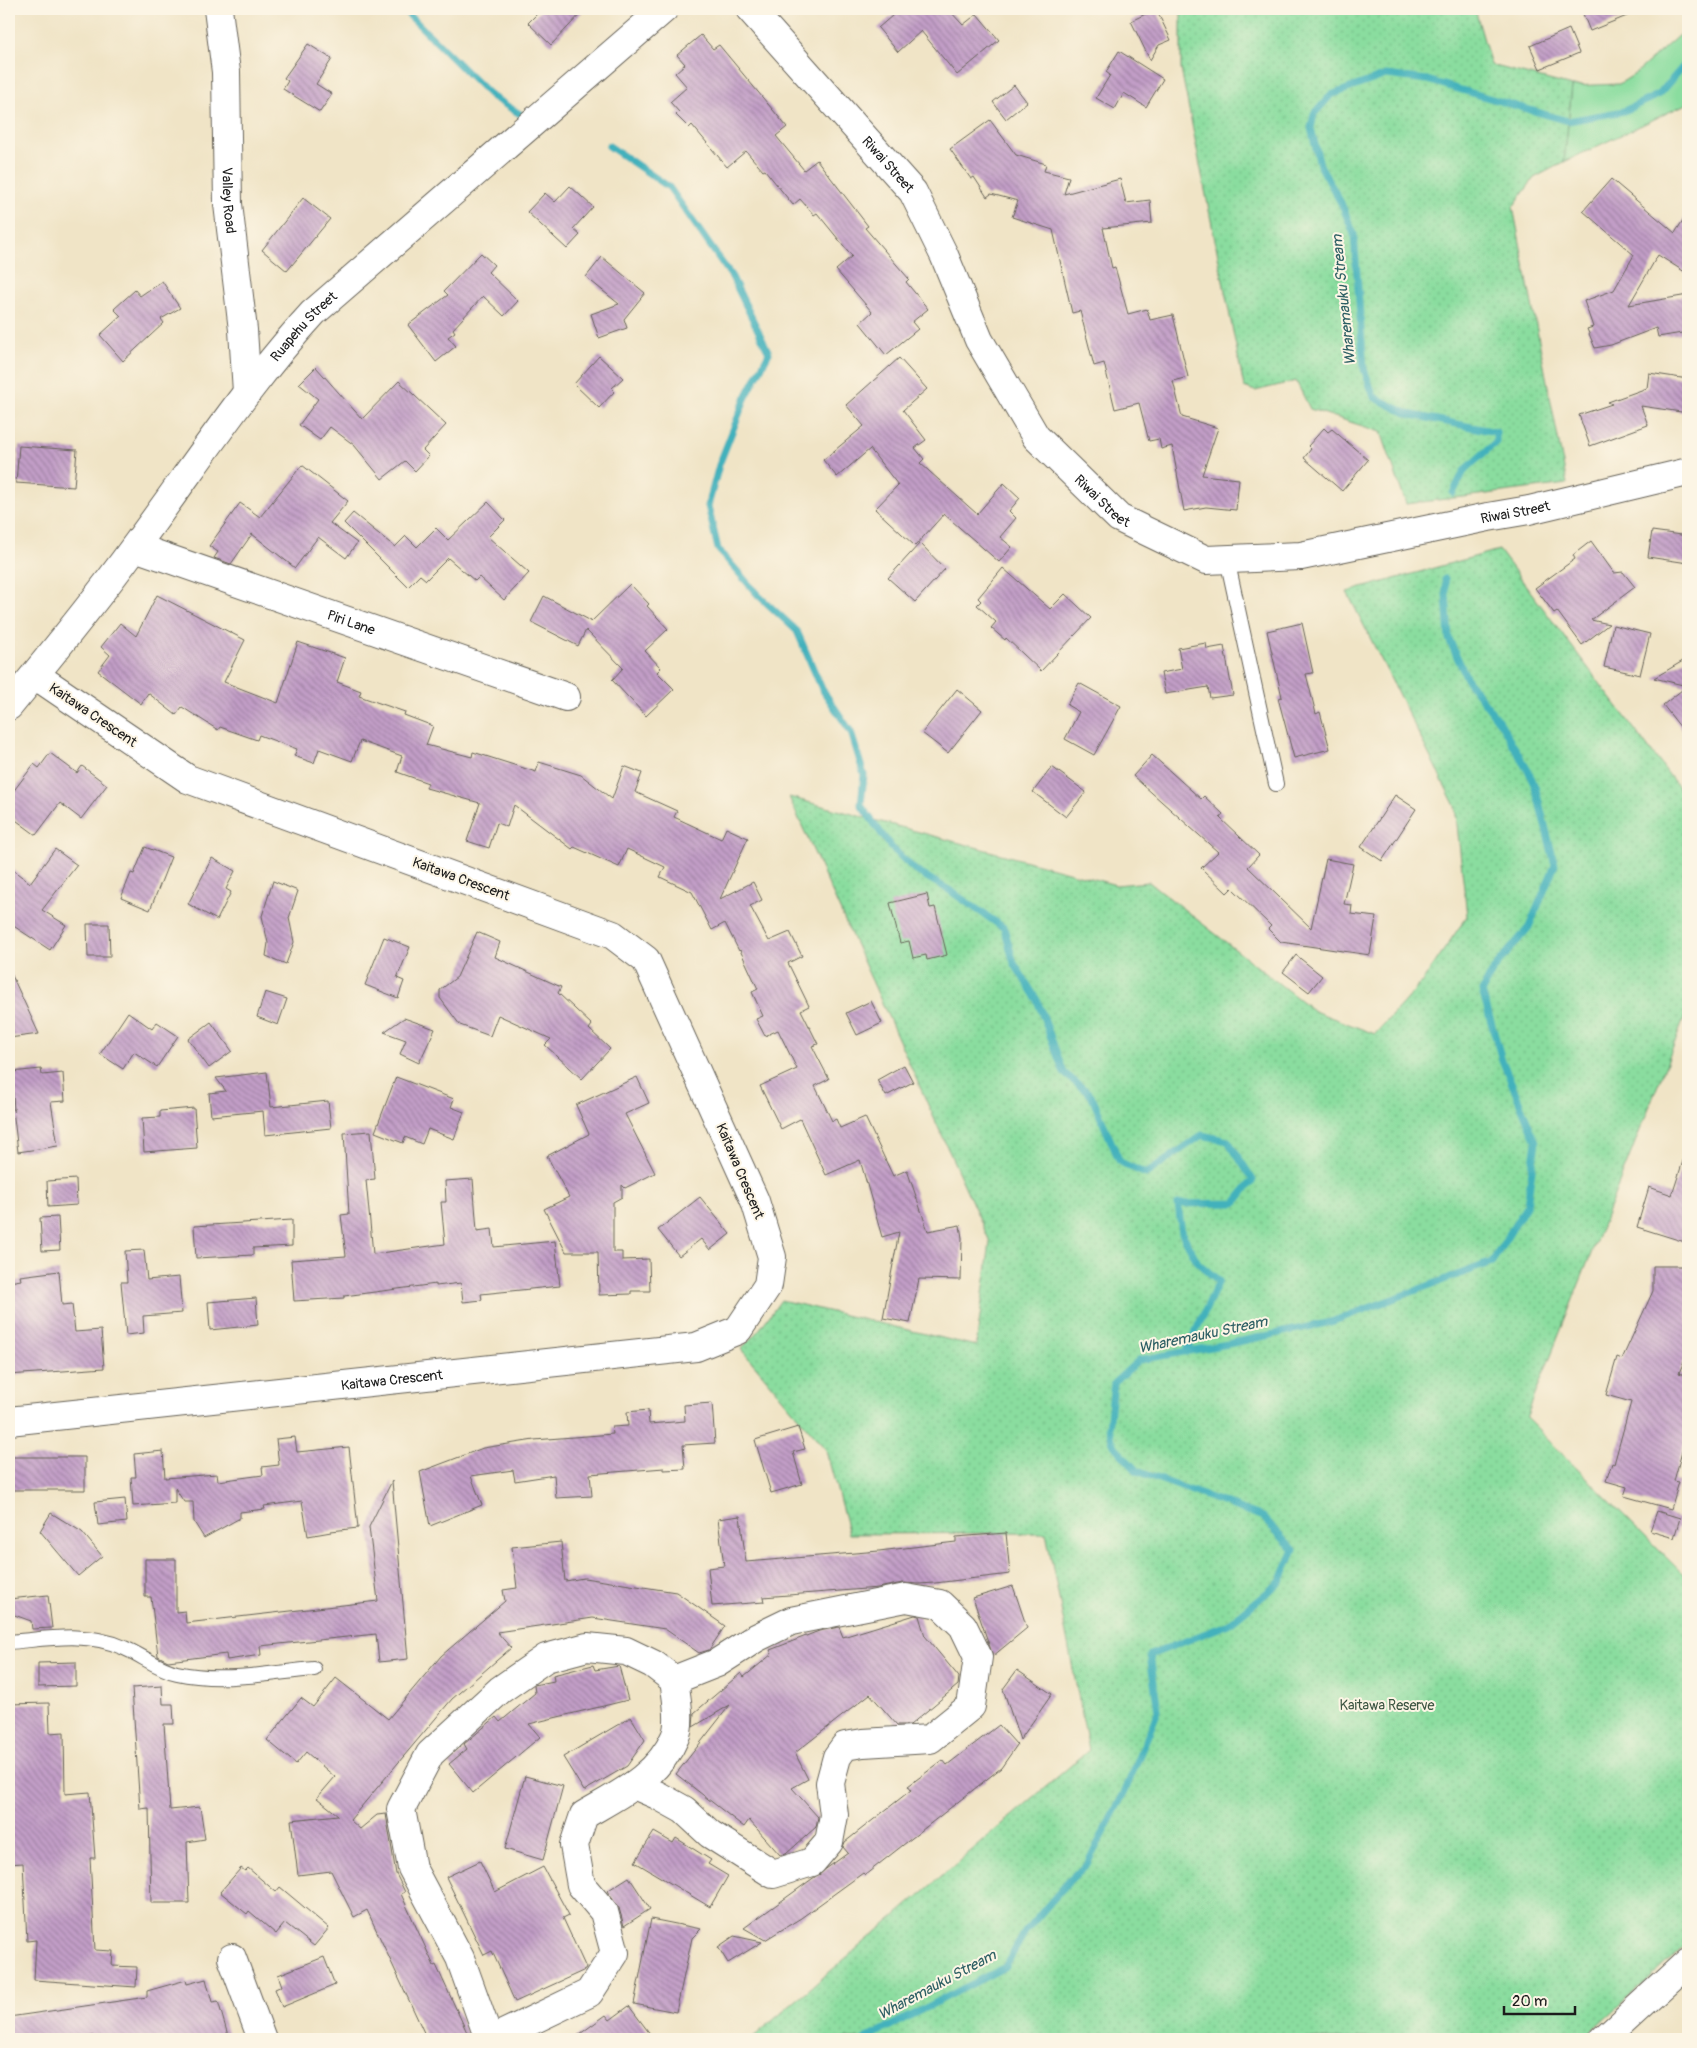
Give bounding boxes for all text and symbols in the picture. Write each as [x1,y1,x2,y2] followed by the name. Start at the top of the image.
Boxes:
[859,132,918,196] street label: Riwai Street
[219,167,240,235] street label: Valley Road
[1328,232,1360,366] water label: Wharemauku Stream
[267,287,341,365] street label: Ruapehu Street
[1071,471,1133,531] street label: Riwai Street
[1479,497,1552,527] street label: Riwai Street
[325,606,378,638] street label: Piri Lane
[46,679,140,751] street label: Kaitawa Crescent
[410,854,512,905] street label: Kaitawa Crescent
[712,1121,768,1222] street label: Kaitawa Crescent
[1137,1312,1271,1358] water label: Wharemauku Stream
[340,1366,444,1394] street label: Kaitawa Crescent
[1340,1697,1435,1714] park label: Kaitawa Reserve
[875,1945,1001,2024] water label: Wharemauku Stream
[1504,1983,1576,2015] scale bar
[1512,1992,1547,2011] text: 20 m

